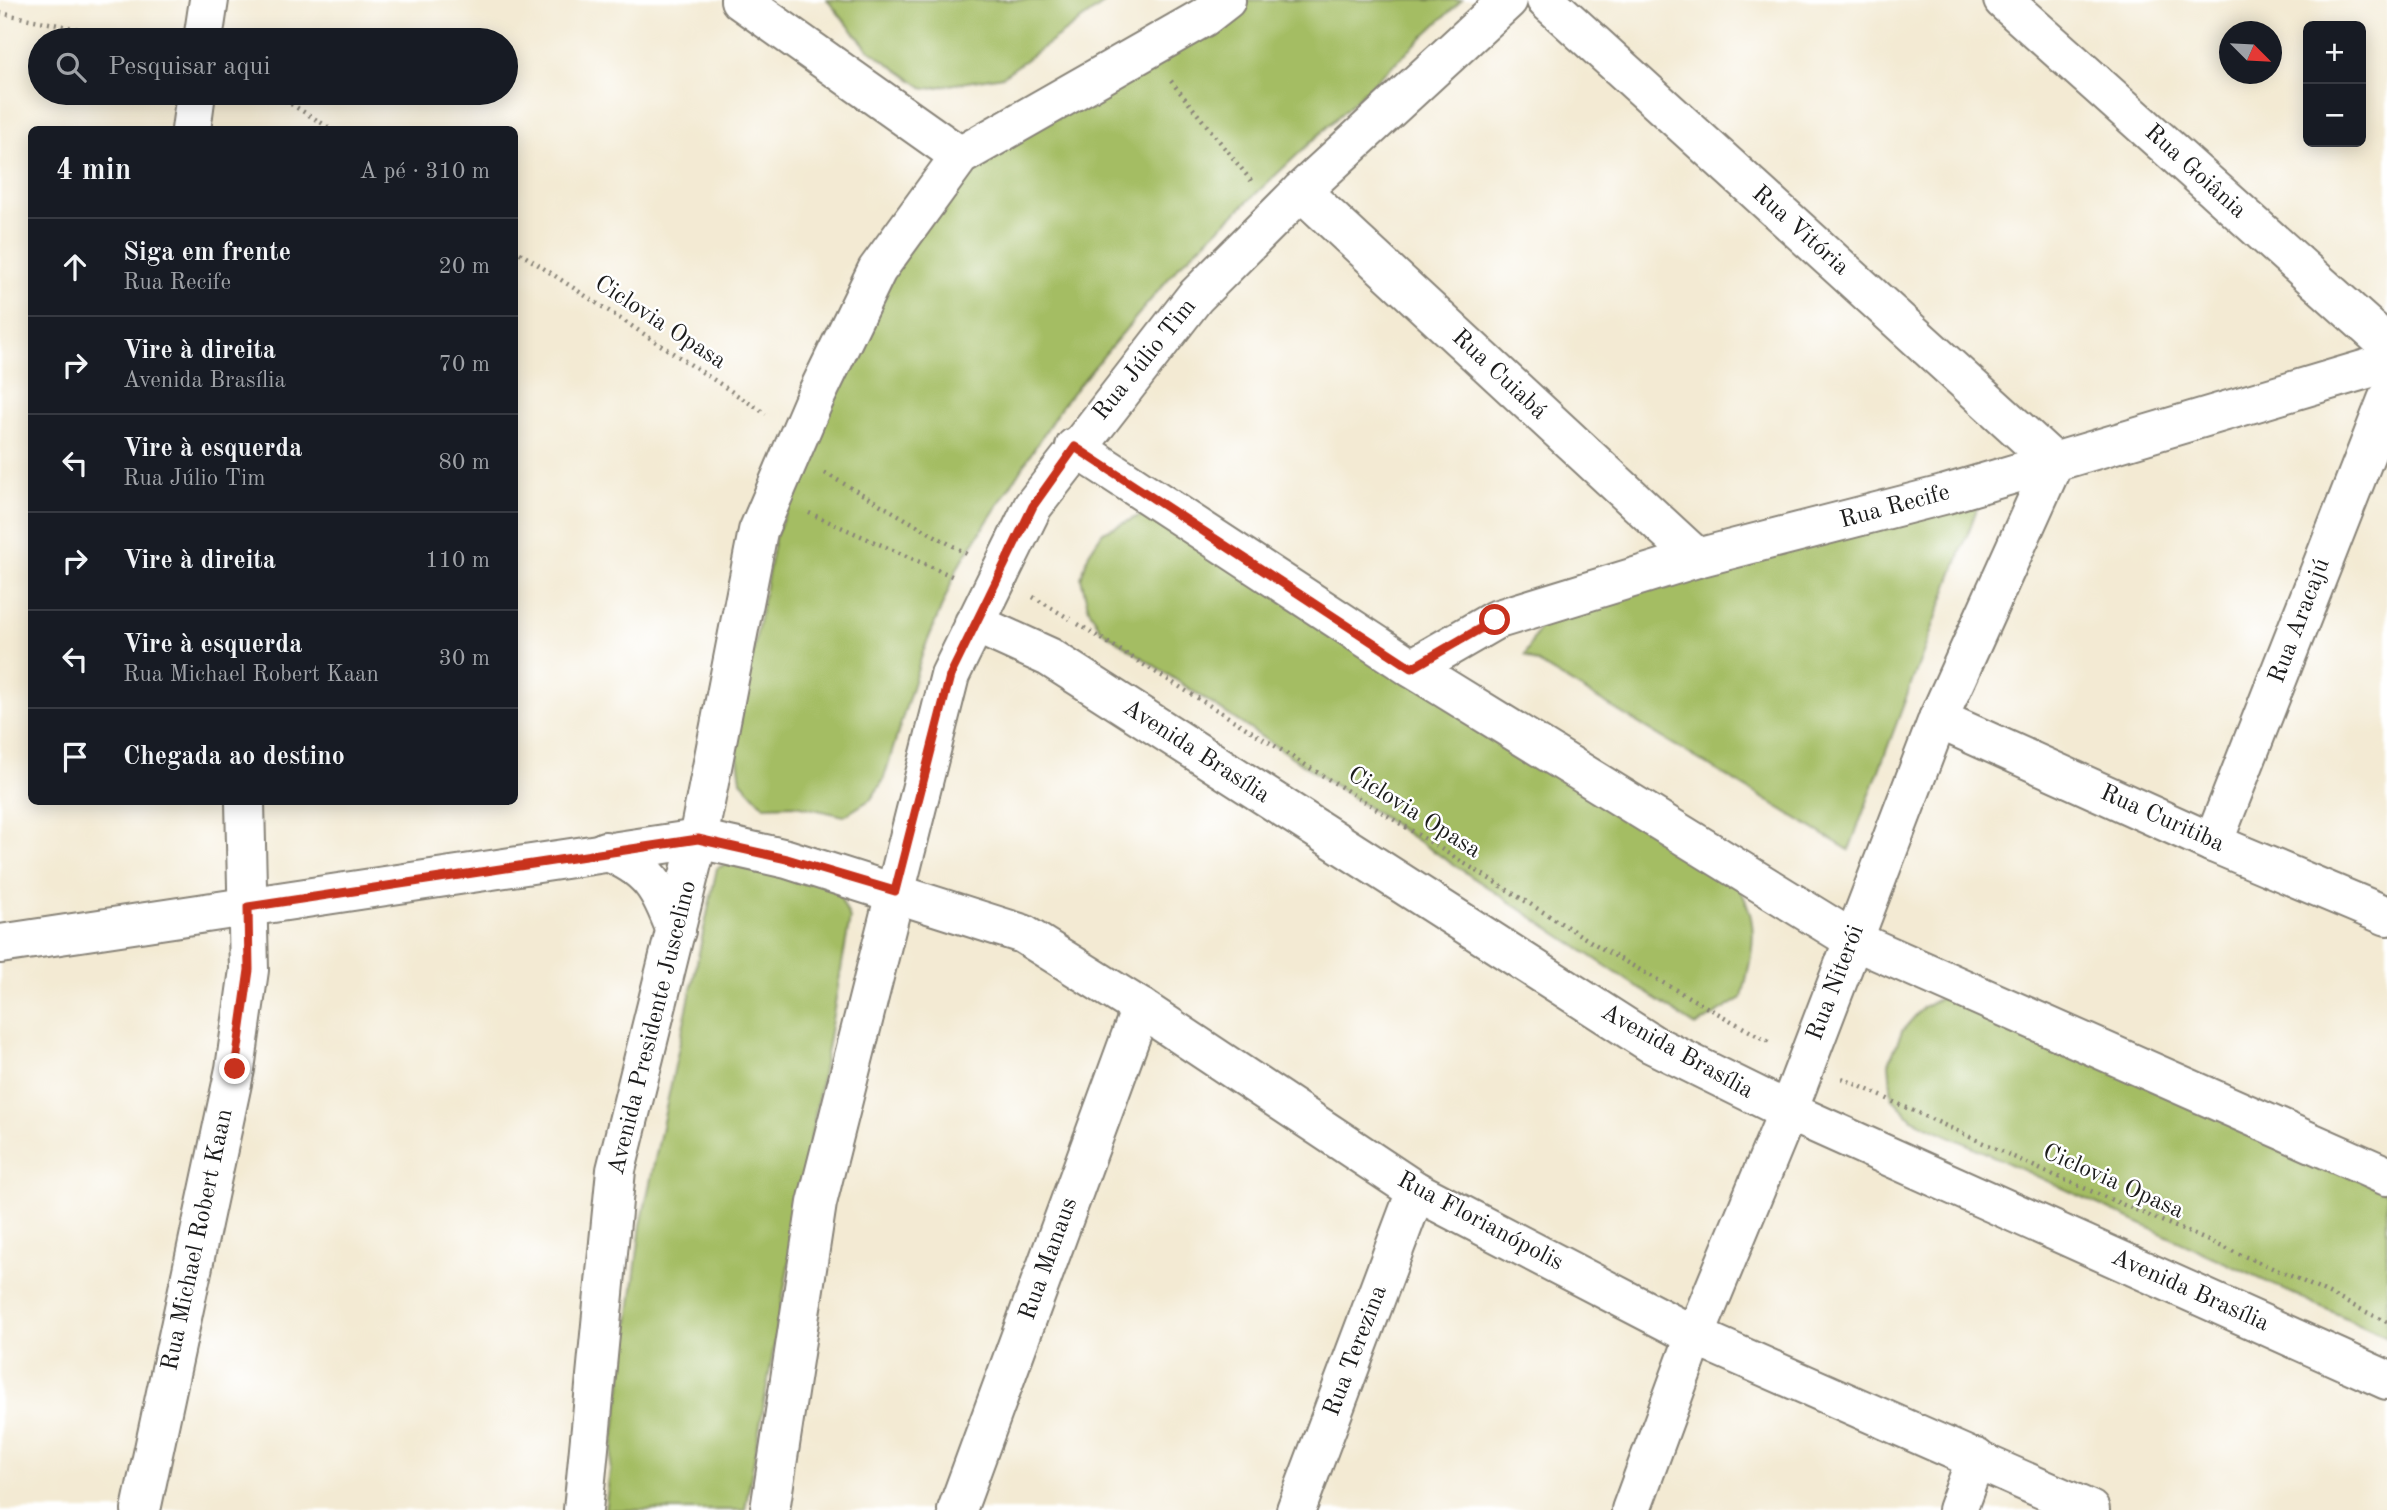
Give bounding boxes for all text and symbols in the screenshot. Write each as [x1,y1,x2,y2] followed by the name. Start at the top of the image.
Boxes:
[2219,21,2282,84] north arrow
[2303,21,2366,147] map controls
[2303,21,2366,84] button: +
[28,28,518,105] search box
[52,48,90,86] icon: search
[108,54,270,80] text: Pesquisar aqui
[2303,84,2366,147] button: −
[2140,120,2250,224] street label: Rua Goiânia
[56,156,131,186] text: 4 min
[359,160,490,183] text: A pé · 310 m
[1747,182,1853,280] street label: Rua Vitória
[123,240,291,266] text: Siga em frente
[56,248,94,286] icon: ahead
[439,255,490,278] text: 20 m
[123,271,231,294] text: Rua Recife
[590,272,730,374] street label: Ciclovia Opasa
[1089,295,1201,425] street label: Rua Júlio Tim
[1447,325,1551,425] street label: Rua Cuiabá
[123,338,276,364] text: Vire à direita
[56,346,94,384] icon: right
[439,353,490,376] text: 70 m
[123,369,286,392] text: Avenida Brasília
[123,436,303,462] text: Vire à esquerda
[56,444,94,482] icon: left
[439,451,490,474] text: 80 m
[123,467,265,490] text: Rua Júlio Tim
[1837,481,1953,533] street label: Rua Recife
[56,542,94,580] icon: right
[123,548,276,574] text: Vire à direita
[425,549,490,572] text: 110 m
[2265,555,2335,687] street label: Rua Aracajú
[1479,604,1510,635] route start
[123,632,303,658] text: Vire à esquerda
[56,640,94,678] icon: left
[439,647,490,670] text: 30 m
[123,663,379,686] text: Rua Michael Robert Kaan
[1118,696,1274,808] street label: Avenida Brasília
[56,738,94,776] icon: arrive
[123,744,345,770] text: Chegada ao destino
[1343,763,1485,863] street label: Ciclovia Opasa
[2096,781,2228,857] street label: Rua Curitiba
[605,878,701,1178] street label: Avenida Presidente Juscelino
[1803,922,1869,1044] street label: Rua Niterói
[1597,1000,1757,1104] street label: Avenida Brasília
[219,1053,250,1084] route end
[159,1107,237,1373] street label: Rua Michael Robert Kaan
[2039,1140,2187,1224] street label: Ciclovia Opasa
[1393,1168,1567,1276] street label: Rua Florianópolis
[1016,1194,1082,1324] street label: Rua Manaus
[2108,1245,2273,1337] street label: Avenida Brasília
[1320,1282,1392,1420] street label: Rua Terezina

